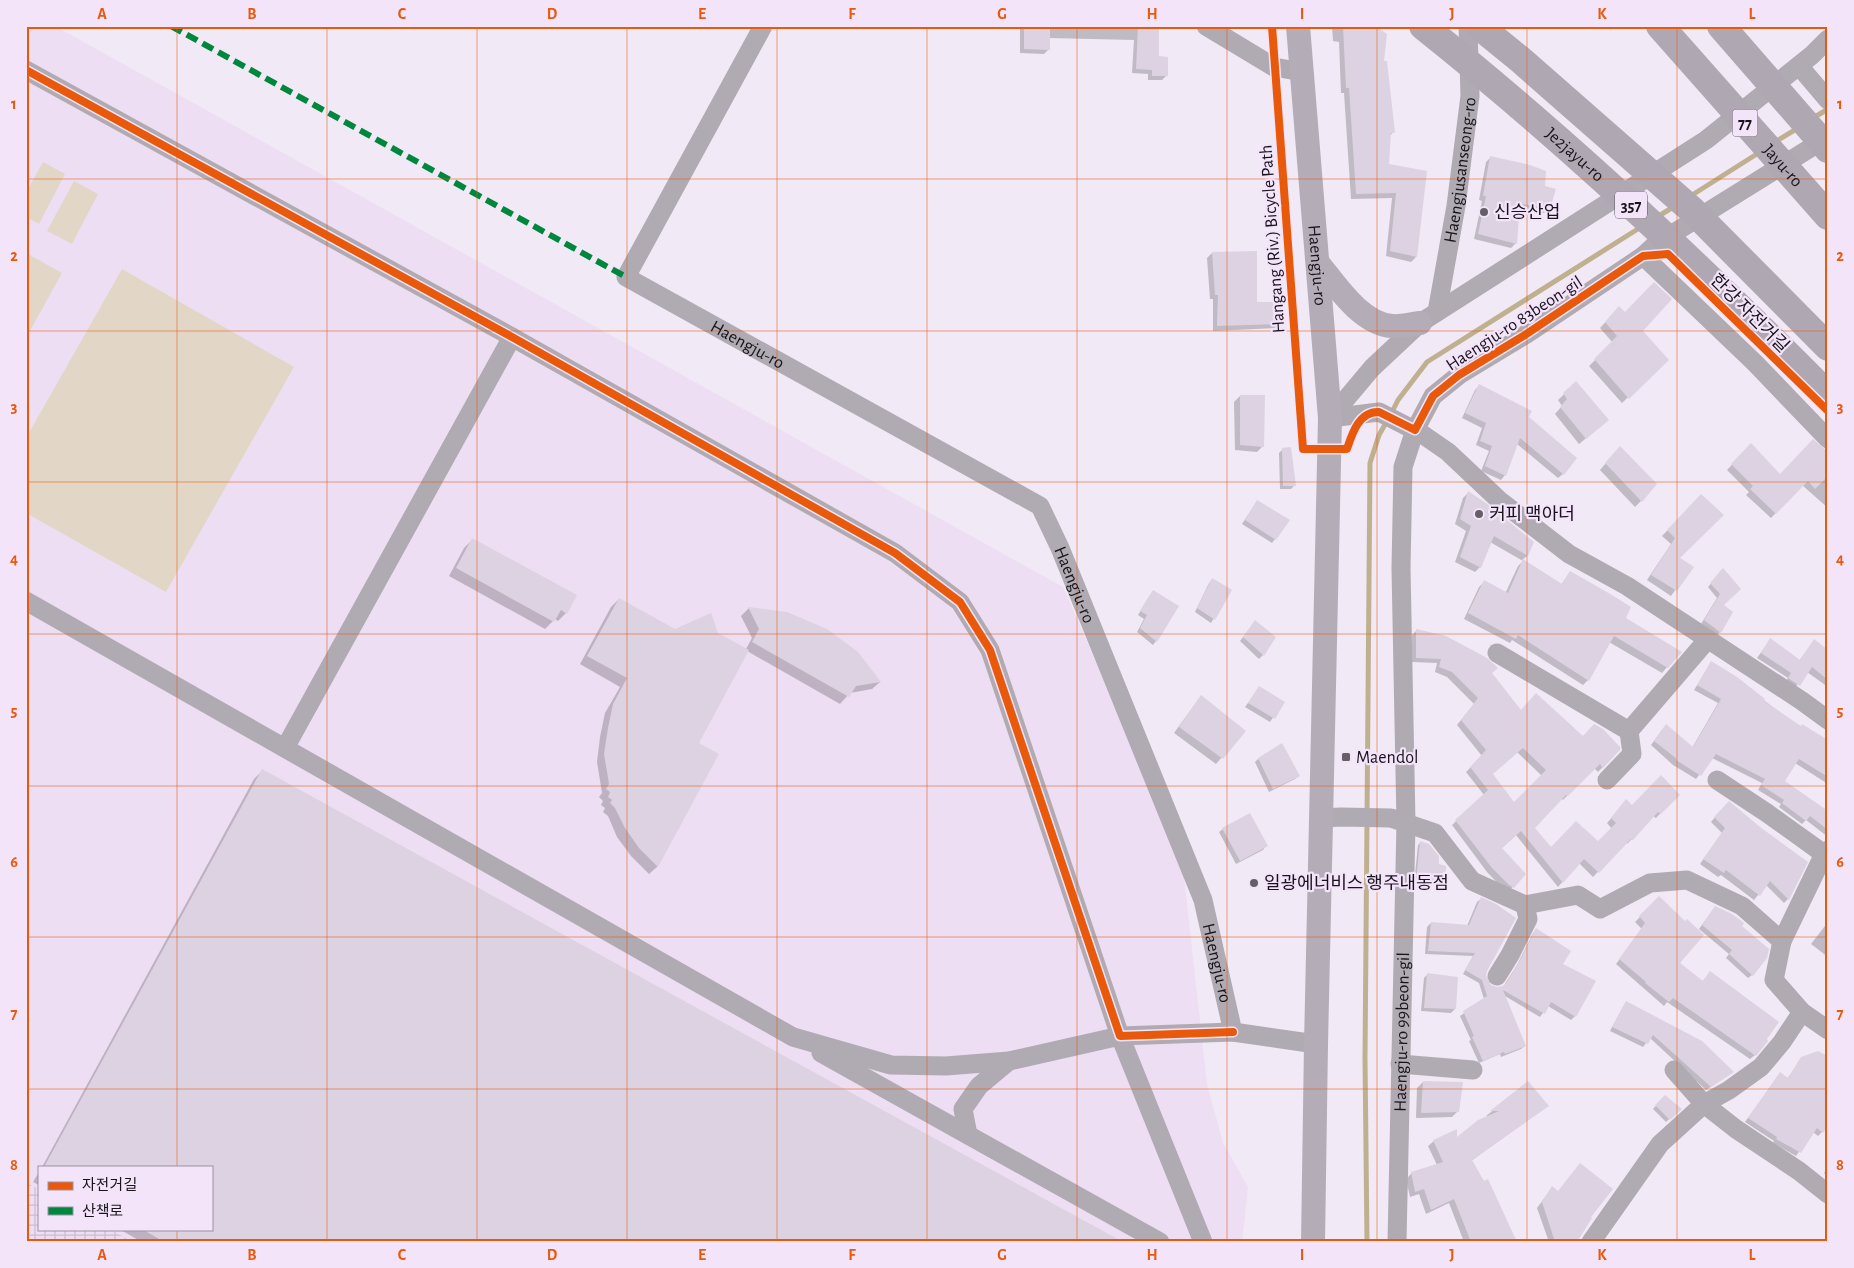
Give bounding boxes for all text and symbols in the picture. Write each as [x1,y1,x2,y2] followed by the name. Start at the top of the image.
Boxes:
[97,6,107,22] text: A
[247,6,257,22] text: B
[398,6,407,22] text: C
[547,6,558,22] text: D
[698,6,706,22] text: E
[848,6,856,22] text: F
[997,6,1007,22] text: G
[1146,6,1158,22] text: H
[1300,6,1304,22] text: I
[1449,6,1455,22] text: J
[1597,6,1607,22] text: K
[1749,6,1756,22] text: L
[11,96,17,112] text: 1
[1442,96,1480,244] street label: Haengjusanseong-ro
[1837,96,1843,112] text: 1
[1732,110,1758,136] road number: 77
[1542,125,1607,186] street label: Je2jayu-ro
[1759,141,1806,191] street label: Jayu-ro
[1257,144,1289,334] street label: Hangang (Riv.) Bicycle Path
[1615,192,1647,218] road number: 357
[1494,203,1560,222] place label: 신승산업
[1478,206,1490,218] marker: 신승산업
[1304,224,1329,307] street label: Haengju-ro
[10,248,18,264] text: 2
[1836,248,1844,264] text: 2
[1707,270,1793,356] street label: 한강 자전거길
[1443,273,1586,375] street label: Haengju-ro 83beon-gil
[707,318,787,373] street label: Haengju-ro
[11,399,18,415] text: 3
[1837,399,1844,415] text: 3
[1489,504,1575,524] place label: 커피 맥아더
[1473,508,1485,520] marker: 커피 맥아더
[1050,544,1098,626] street label: Haengju-ro
[10,551,18,567] text: 4
[1836,551,1844,567] text: 4
[11,703,18,719] text: 5
[1837,703,1844,719] text: 5
[1356,749,1419,767] place label: Maendol
[1340,751,1352,763] marker: Maendol
[10,854,18,870] text: 6
[1836,854,1844,870] text: 6
[1264,873,1449,893] place label: 일광에너비스 행주내동점
[1248,877,1260,889] marker: 일광에너비스 행주내동점
[1199,922,1234,1005] street label: Haengju-ro
[1392,952,1413,1112] street label: Haengju-ro 99beon-gil
[11,1006,18,1022] text: 7
[1837,1006,1844,1022] text: 7
[10,1157,18,1173] text: 8
[1836,1157,1844,1173] text: 8
[38,1166,212,1230] legend
[82,1177,137,1193] text: 자전거길
[82,1203,123,1219] text: 산책로
[97,1247,107,1263] text: A
[247,1247,257,1263] text: B
[398,1247,407,1263] text: C
[547,1247,558,1263] text: D
[698,1247,706,1263] text: E
[848,1247,856,1263] text: F
[997,1247,1007,1263] text: G
[1146,1247,1158,1263] text: H
[1300,1247,1304,1263] text: I
[1449,1247,1455,1263] text: J
[1597,1247,1607,1263] text: K
[1749,1247,1756,1263] text: L

